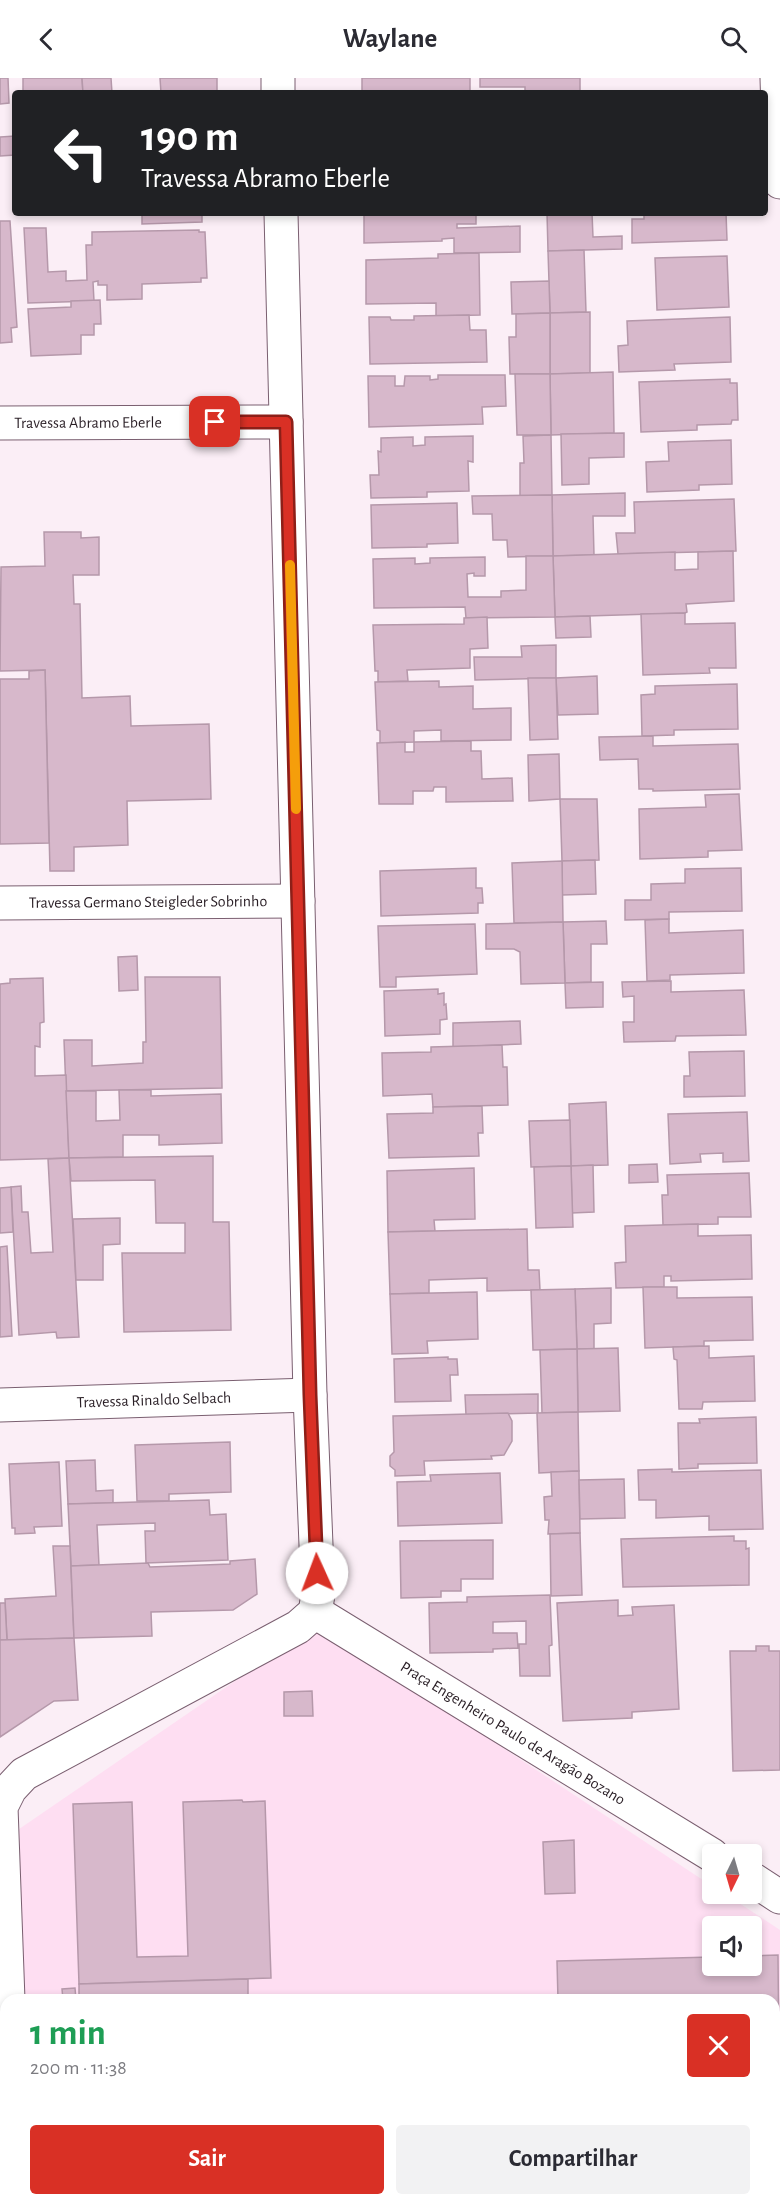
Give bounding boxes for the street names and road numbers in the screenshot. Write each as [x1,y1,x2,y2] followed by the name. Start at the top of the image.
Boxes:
[14,414,162,431] street label: Travessa Abramo Eberle
[29,893,267,911] street label: Travessa Germano Steigleder Sobrinho
[76,1390,232,1411] street label: Travessa Rinaldo Selbach
[398,1658,628,1808] street label: Praça Engenheiro Paulo de Aragão Bozano

